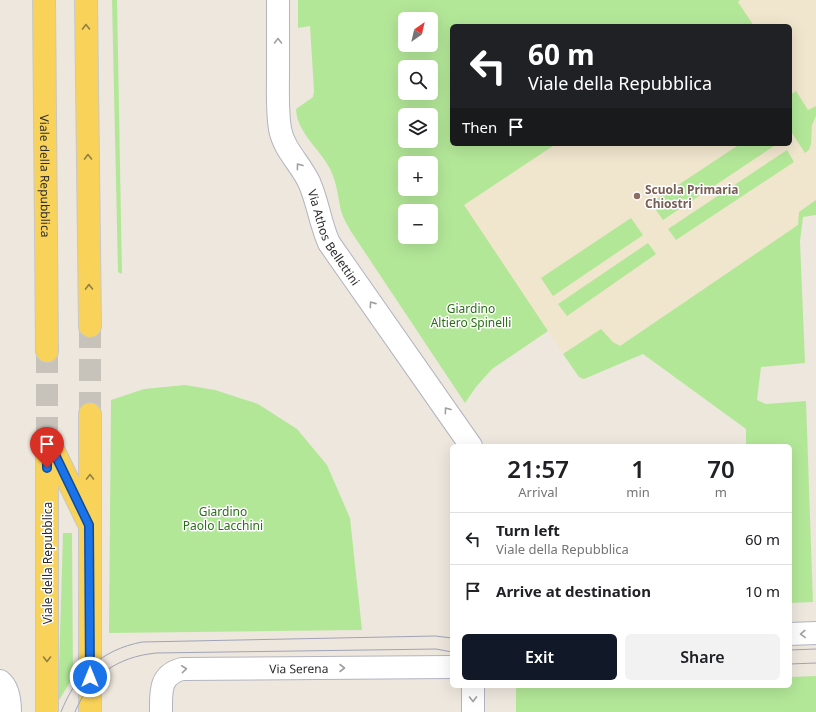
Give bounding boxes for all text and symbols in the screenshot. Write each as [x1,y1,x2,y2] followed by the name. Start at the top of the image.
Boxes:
[398,12,438,52] north arrow
[398,12,438,244] map controls
[82,24,90,30] one-way arrow
[528,35,595,73] text: 60 m
[274,38,282,44] one-way arrow
[462,40,514,92] icon: left
[398,60,438,100] button: search
[528,71,712,95] text: Viale della Repubblica
[398,108,438,148] button: layers
[36,114,55,238] street label: Viale della Repubblica
[505,116,527,138] icon: arrive
[462,117,497,137] text: Then
[83,154,92,160] one-way arrow
[398,156,438,196] button: +
[297,163,304,170] one-way arrow
[645,181,738,212] place label: Scuola Primaria Chiostri
[304,187,364,289] street label: Via Athos Bellettini
[632,191,642,201] marker: Scuola Primaria Chiostri
[398,204,438,244] button: −
[85,284,93,290] one-way arrow
[431,300,511,331] park label: Giardino Altiero Spinelli
[369,301,377,308] one-way arrow
[445,408,452,415] one-way arrow
[30,427,64,468] pin
[36,433,58,455] icon: arrive
[507,452,569,485] text: 21:57
[631,452,645,485] text: 1
[707,452,735,485] text: 70
[86,474,94,480] one-way arrow
[518,483,558,501] text: Arrival
[626,483,650,501] text: min
[715,483,727,501] text: m
[39,502,56,624] street label: Viale della Repubblica
[183,503,263,534] park label: Giardino Paolo Lacchini
[496,520,560,540] text: Turn left
[462,528,484,550] icon: left
[745,529,780,549] text: 60 m
[496,540,629,558] text: Viale della Repubblica
[462,580,484,602] icon: arrive
[496,581,651,601] text: Arrive at destination
[745,581,780,601] text: 10 m
[800,630,806,638] one-way arrow
[462,634,617,680] button: Exit
[625,634,780,680] button: Share
[43,656,51,662] one-way arrow
[69,656,111,698] position arrow
[269,659,328,677] street label: Via Serena
[339,664,345,672] one-way arrow
[181,665,187,674] one-way arrow
[469,696,477,702] one-way arrow

